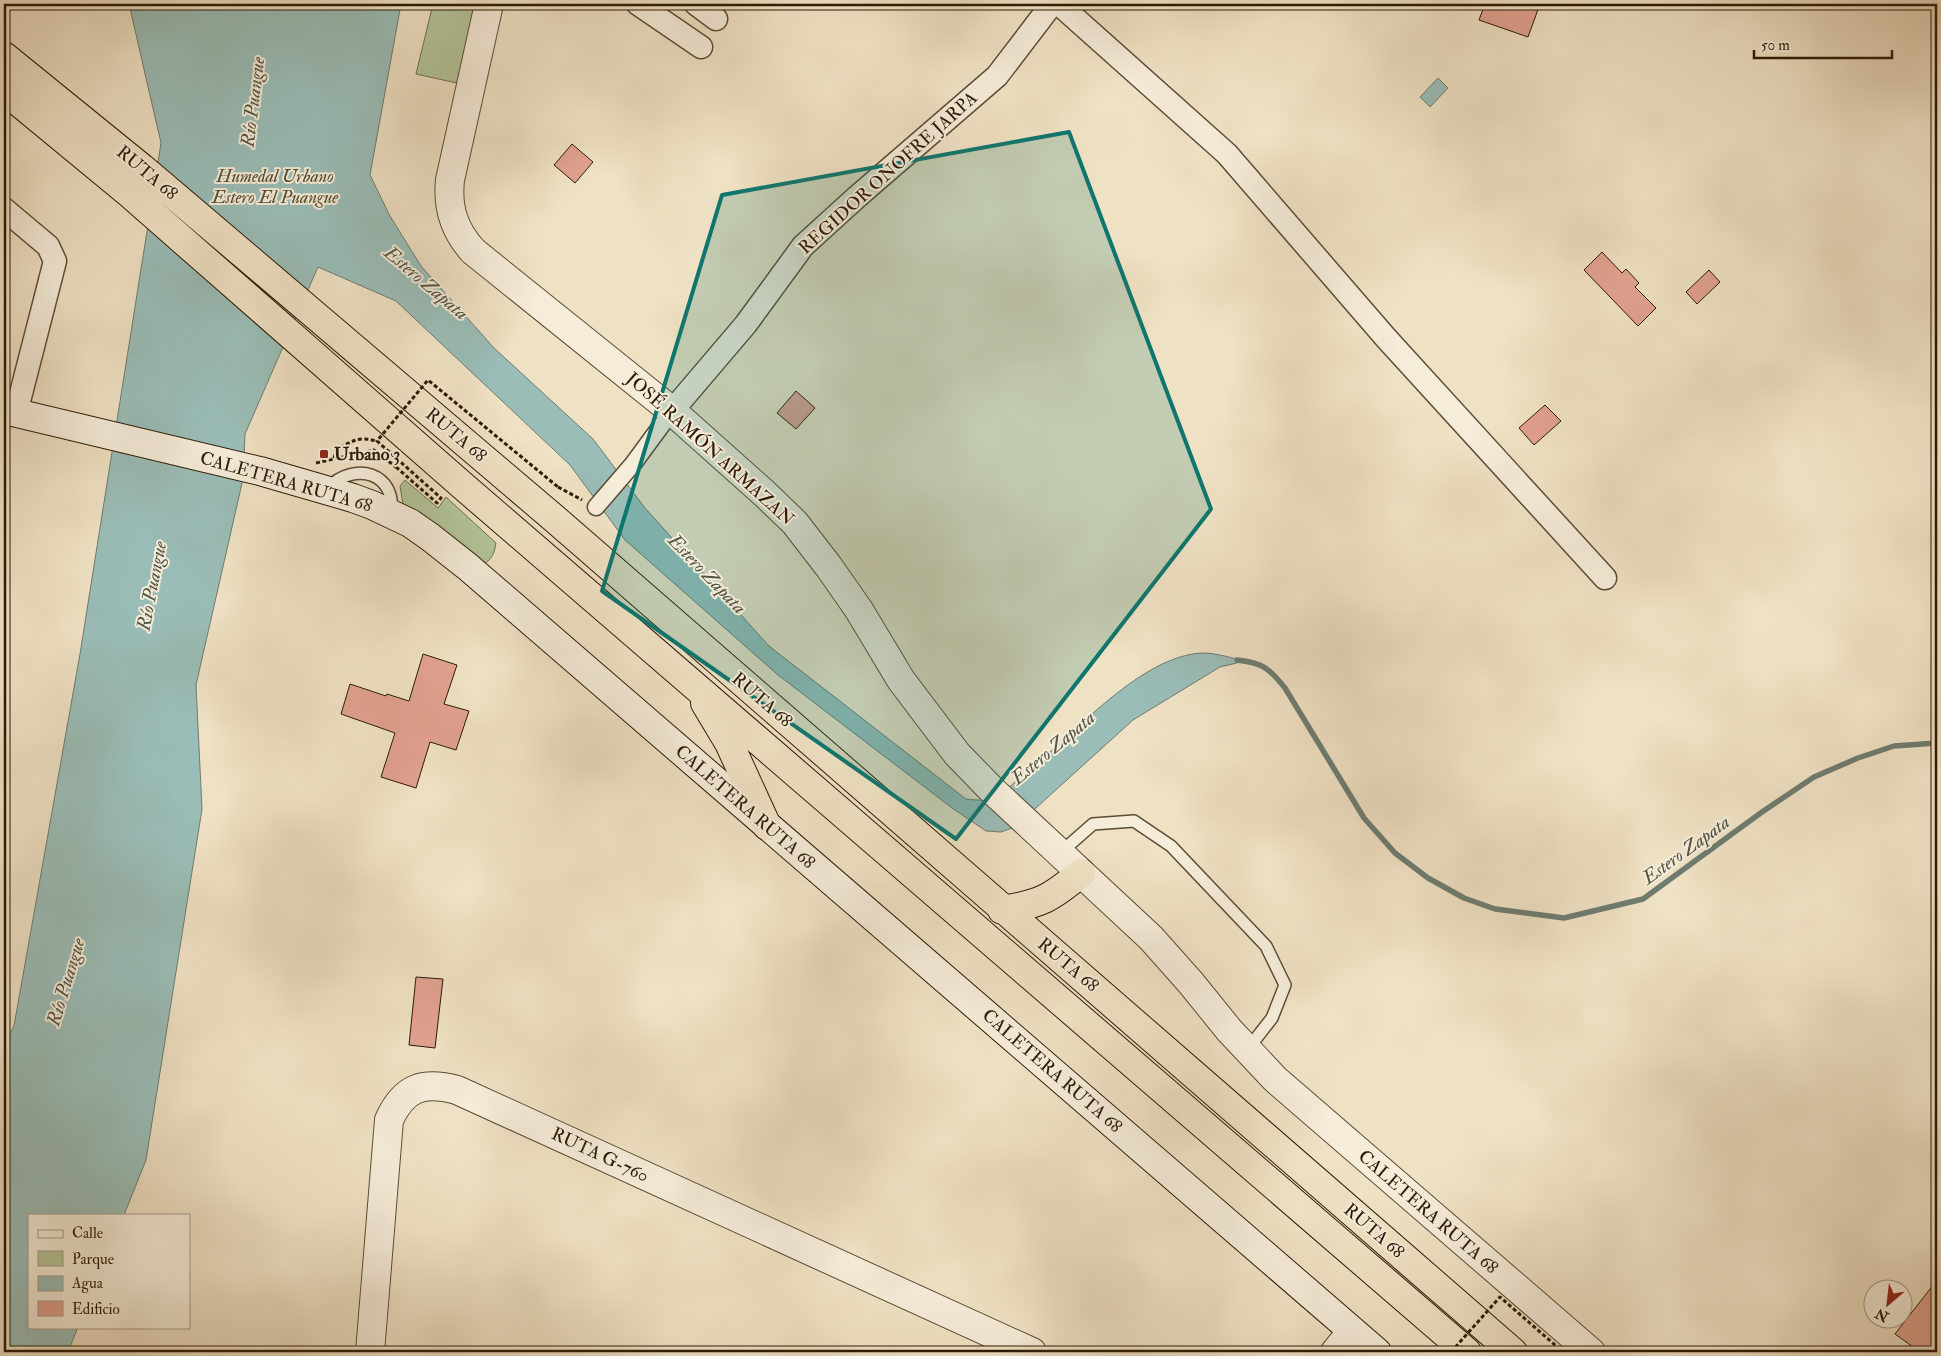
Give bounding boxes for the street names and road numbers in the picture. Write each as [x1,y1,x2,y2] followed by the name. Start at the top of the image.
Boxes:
[794,86,983,259] street label: REGIDOR ONOFRE JARPA
[112,141,182,205] street label: RUTA 68
[620,367,799,531] street label: JOSÉ RAMÓN ARMAZAN
[421,403,491,467] street label: RUTA 68
[197,446,375,518] street label: CALETERA RUTA 68
[727,667,797,733] street label: RUTA 68
[670,740,820,874] street label: CALETERA RUTA 68
[1033,933,1103,997] street label: RUTA 68
[977,1004,1127,1138] street label: CALETERA RUTA 68
[548,1122,652,1188] street label: RUTA G-760
[1354,1145,1502,1279] street label: CALETERA RUTA 68
[1339,1199,1409,1263] street label: RUTA 68

